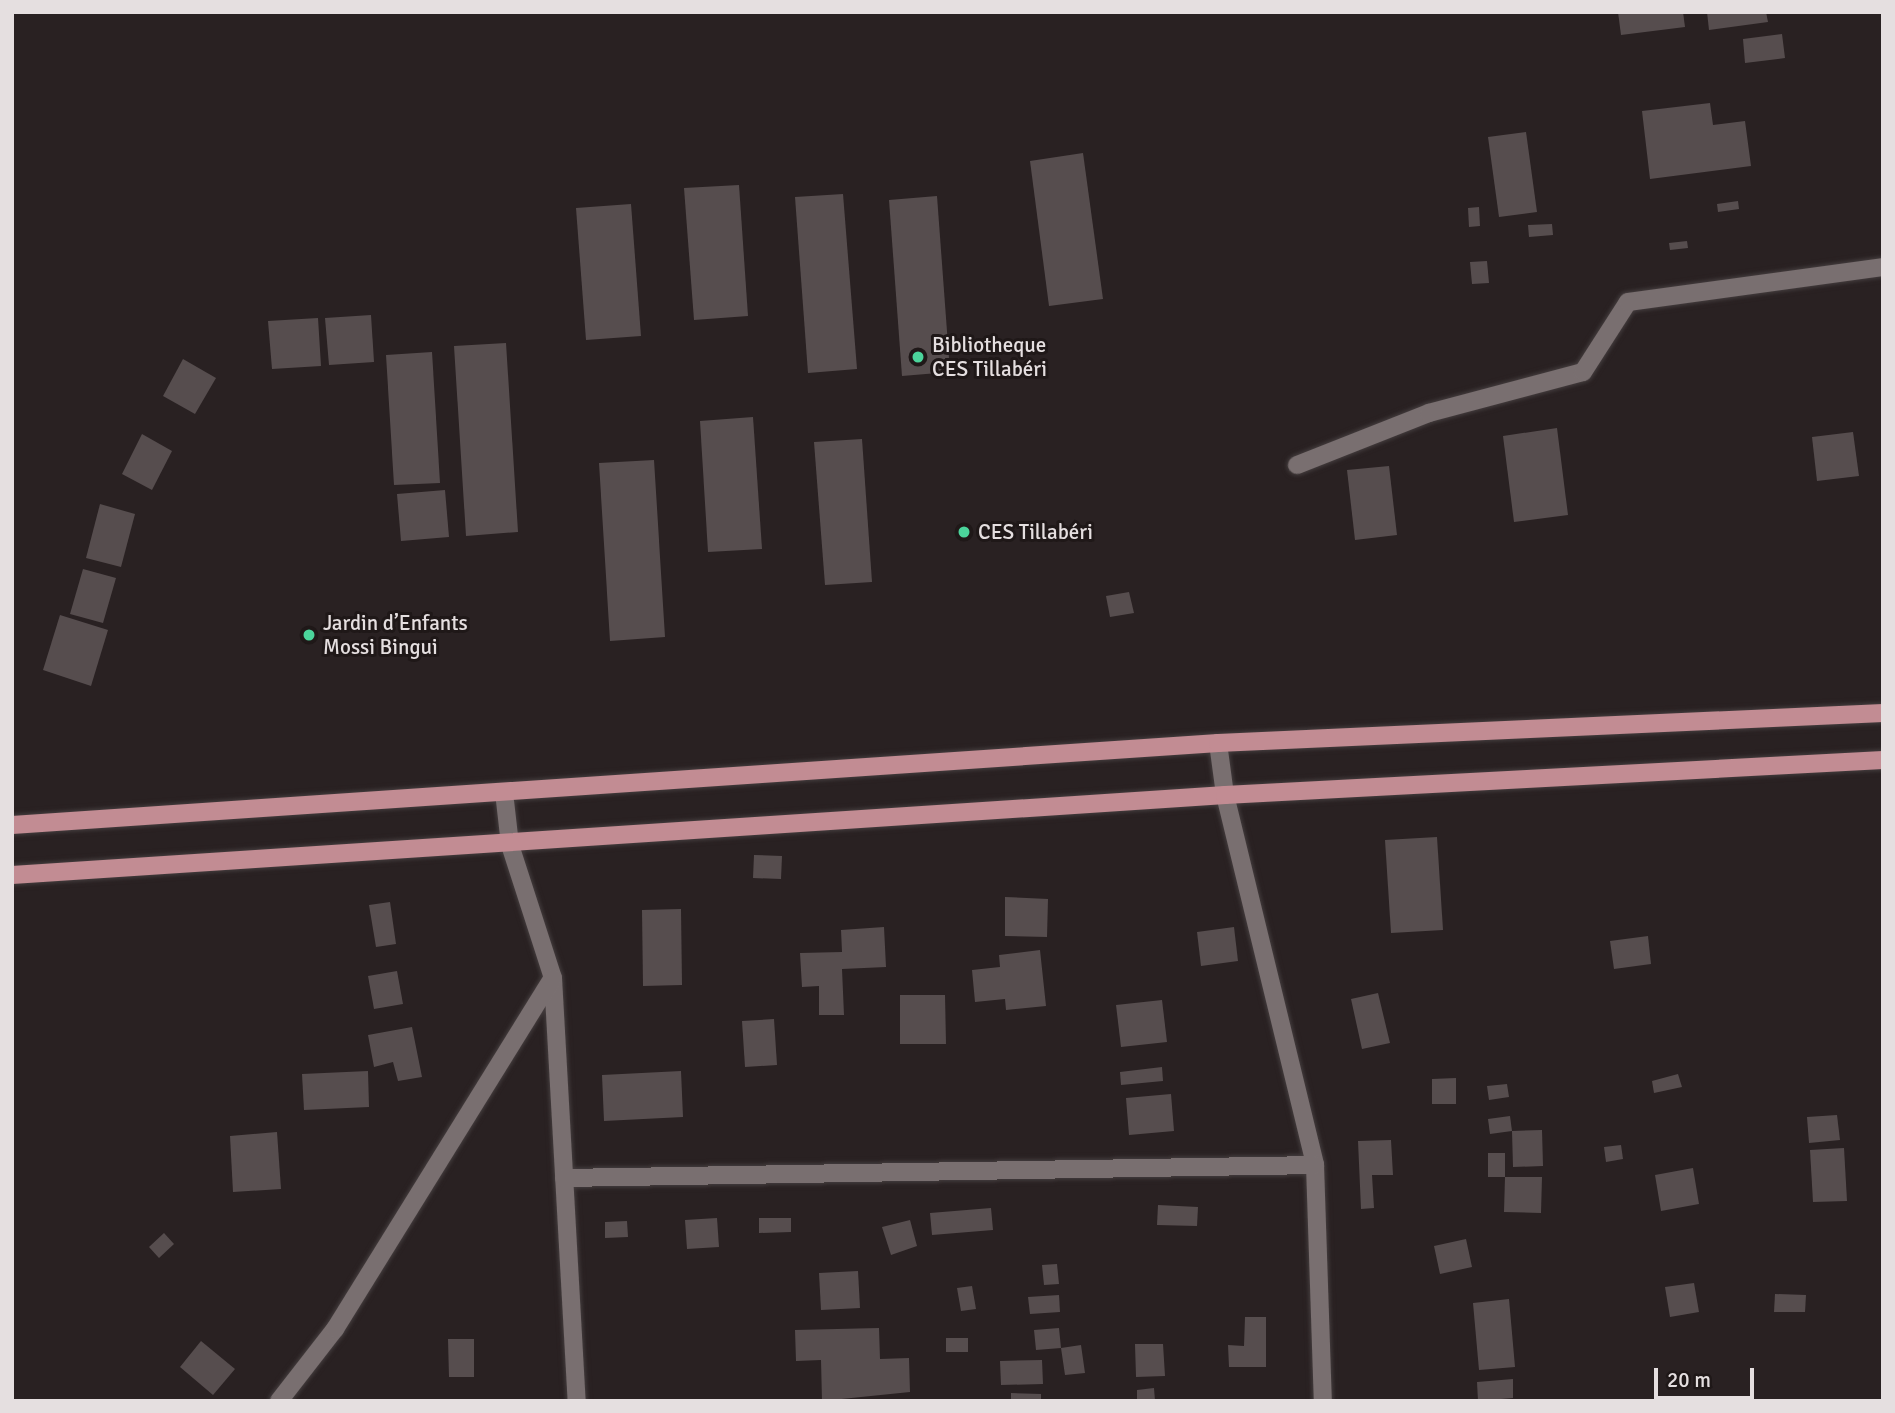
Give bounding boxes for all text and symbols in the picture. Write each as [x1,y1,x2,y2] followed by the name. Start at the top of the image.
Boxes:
[932,332,1047,382] place label: Bibliotheque CES Tillabéri
[910,349,926,365] marker: Bibliotheque CES Tillabéri
[978,519,1093,545] place label: CES Tillabéri
[956,524,972,540] marker: CES Tillabéri
[323,610,468,660] place label: Jardin d’Enfants Mossi Bingui
[301,627,317,643] marker: Jardin d’Enfants Mossi Bingui
[1657,1354,1757,1398] scale bar
[1667,1367,1711,1393] text: 20 m

